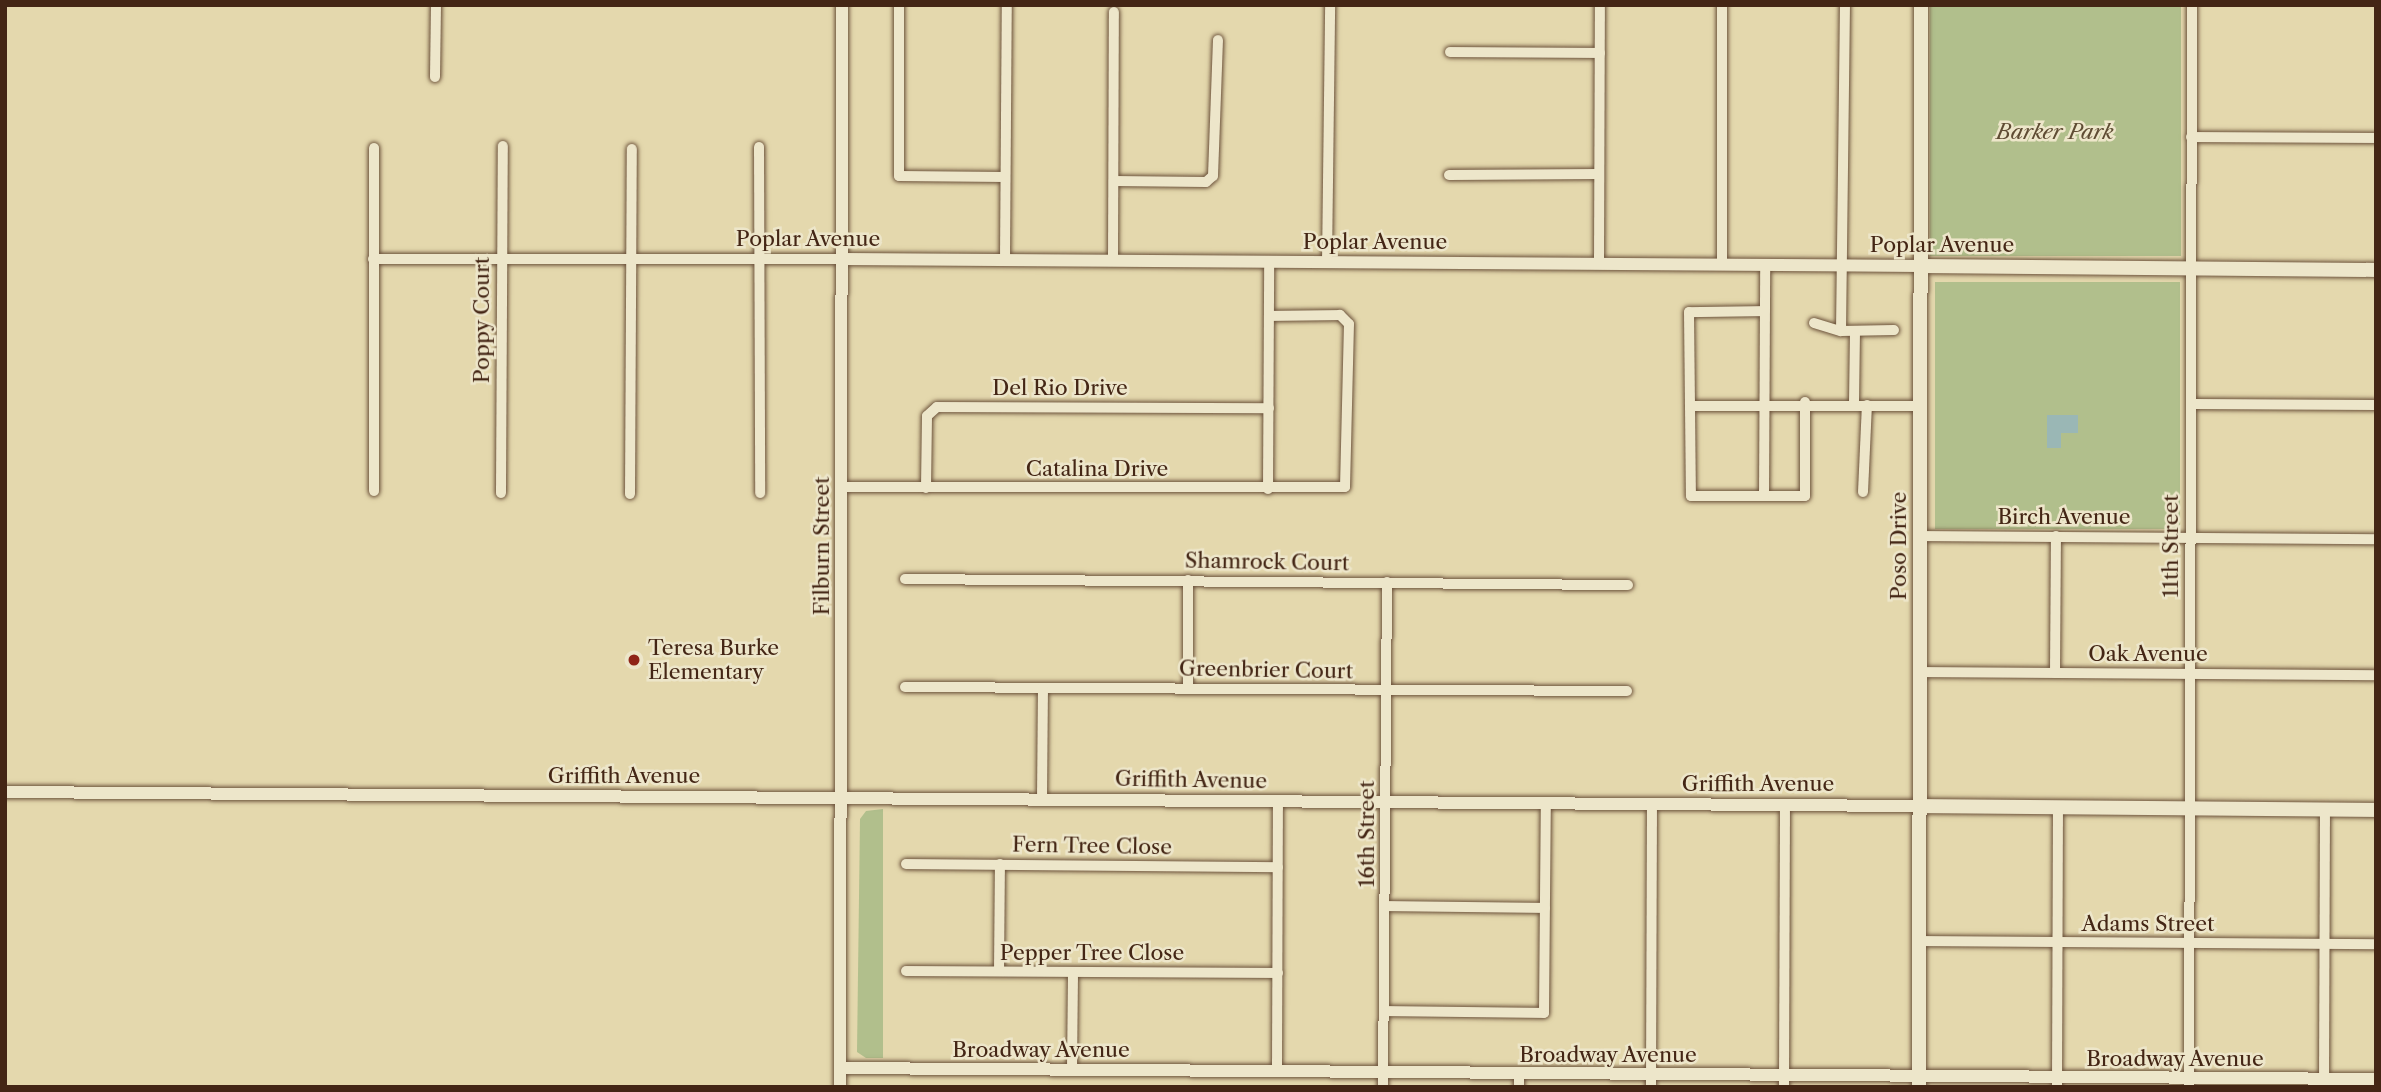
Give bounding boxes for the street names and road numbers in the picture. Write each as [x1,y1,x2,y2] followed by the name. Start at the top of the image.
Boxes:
[735,226,881,252] street label: Poplar Avenue
[1302,229,1448,255] street label: Poplar Avenue
[1869,232,2015,258] street label: Poplar Avenue
[469,256,495,384] street label: Poppy Court
[992,375,1128,401] street label: Del Rio Drive
[1026,456,1168,482] street label: Catalina Drive
[809,477,835,615] street label: Filburn Street
[1886,492,1912,600] street label: Poso Drive
[2158,494,2184,598] street label: 11th Street
[1997,504,2131,530] street label: Birch Avenue
[1184,548,1350,576] street label: Shamrock Court
[2088,641,2208,667] street label: Oak Avenue
[1179,656,1353,684] street label: Greenbrier Court
[547,763,701,789] street label: Griffith Avenue
[1114,766,1268,794] street label: Griffith Avenue
[1681,771,1835,797] street label: Griffith Avenue
[1354,781,1380,887] street label: 16th Street
[1012,832,1172,860] street label: Fern Tree Close
[2082,911,2214,937] street label: Adams Street
[999,940,1185,966] street label: Pepper Tree Close
[952,1037,1130,1063] street label: Broadway Avenue
[1519,1042,1697,1068] street label: Broadway Avenue
[2086,1046,2264,1072] street label: Broadway Avenue

